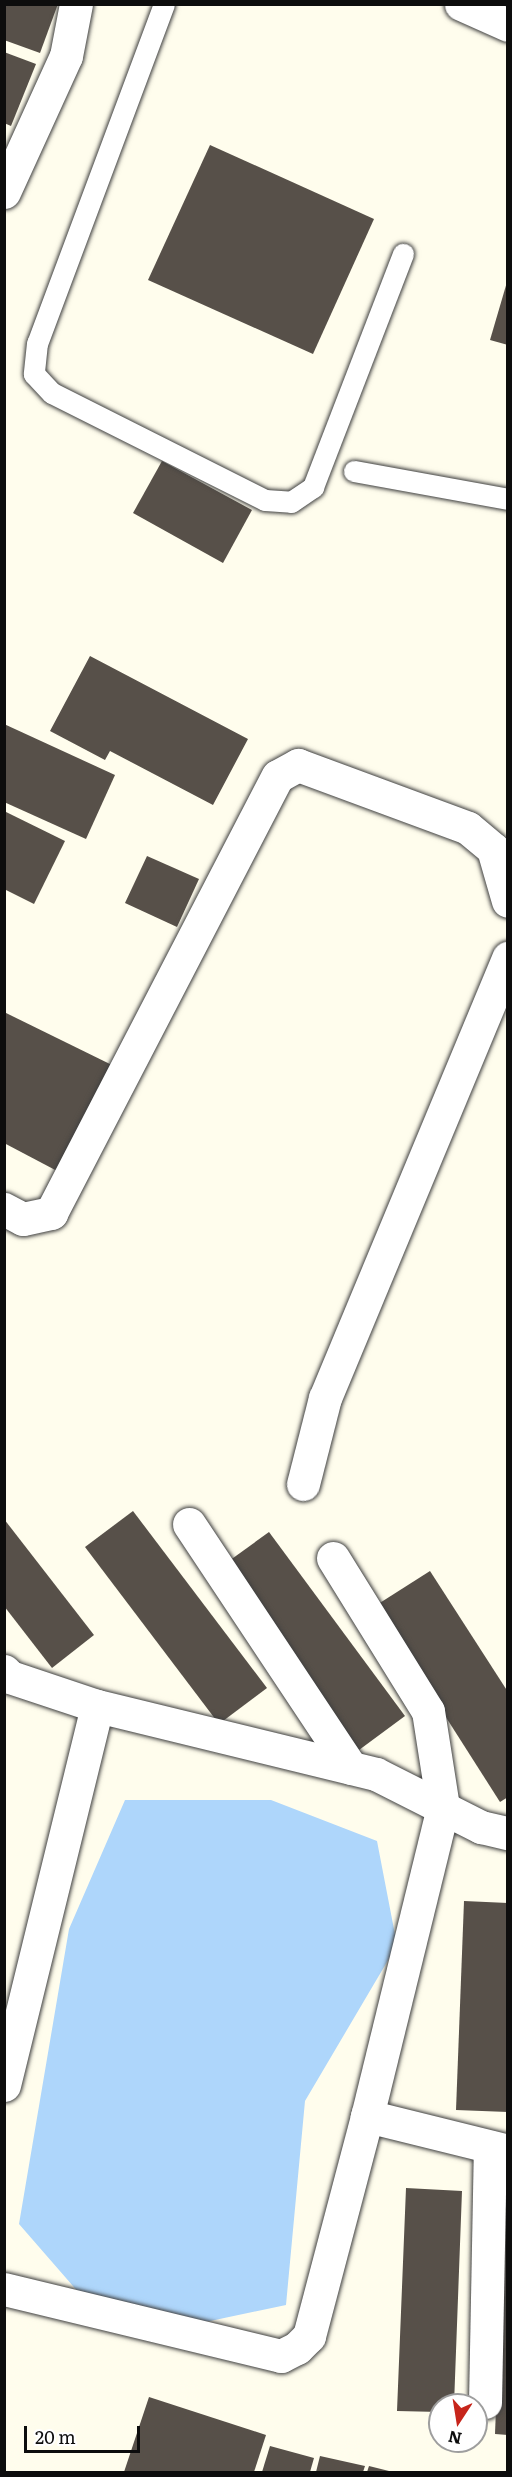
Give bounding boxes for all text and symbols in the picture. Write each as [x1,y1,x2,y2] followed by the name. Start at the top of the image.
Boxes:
[428,2393,488,2453] north arrow
[27,2414,142,2452] scale bar
[35,2423,76,2450] text: 20 m
[446,2426,464,2452] text: N

